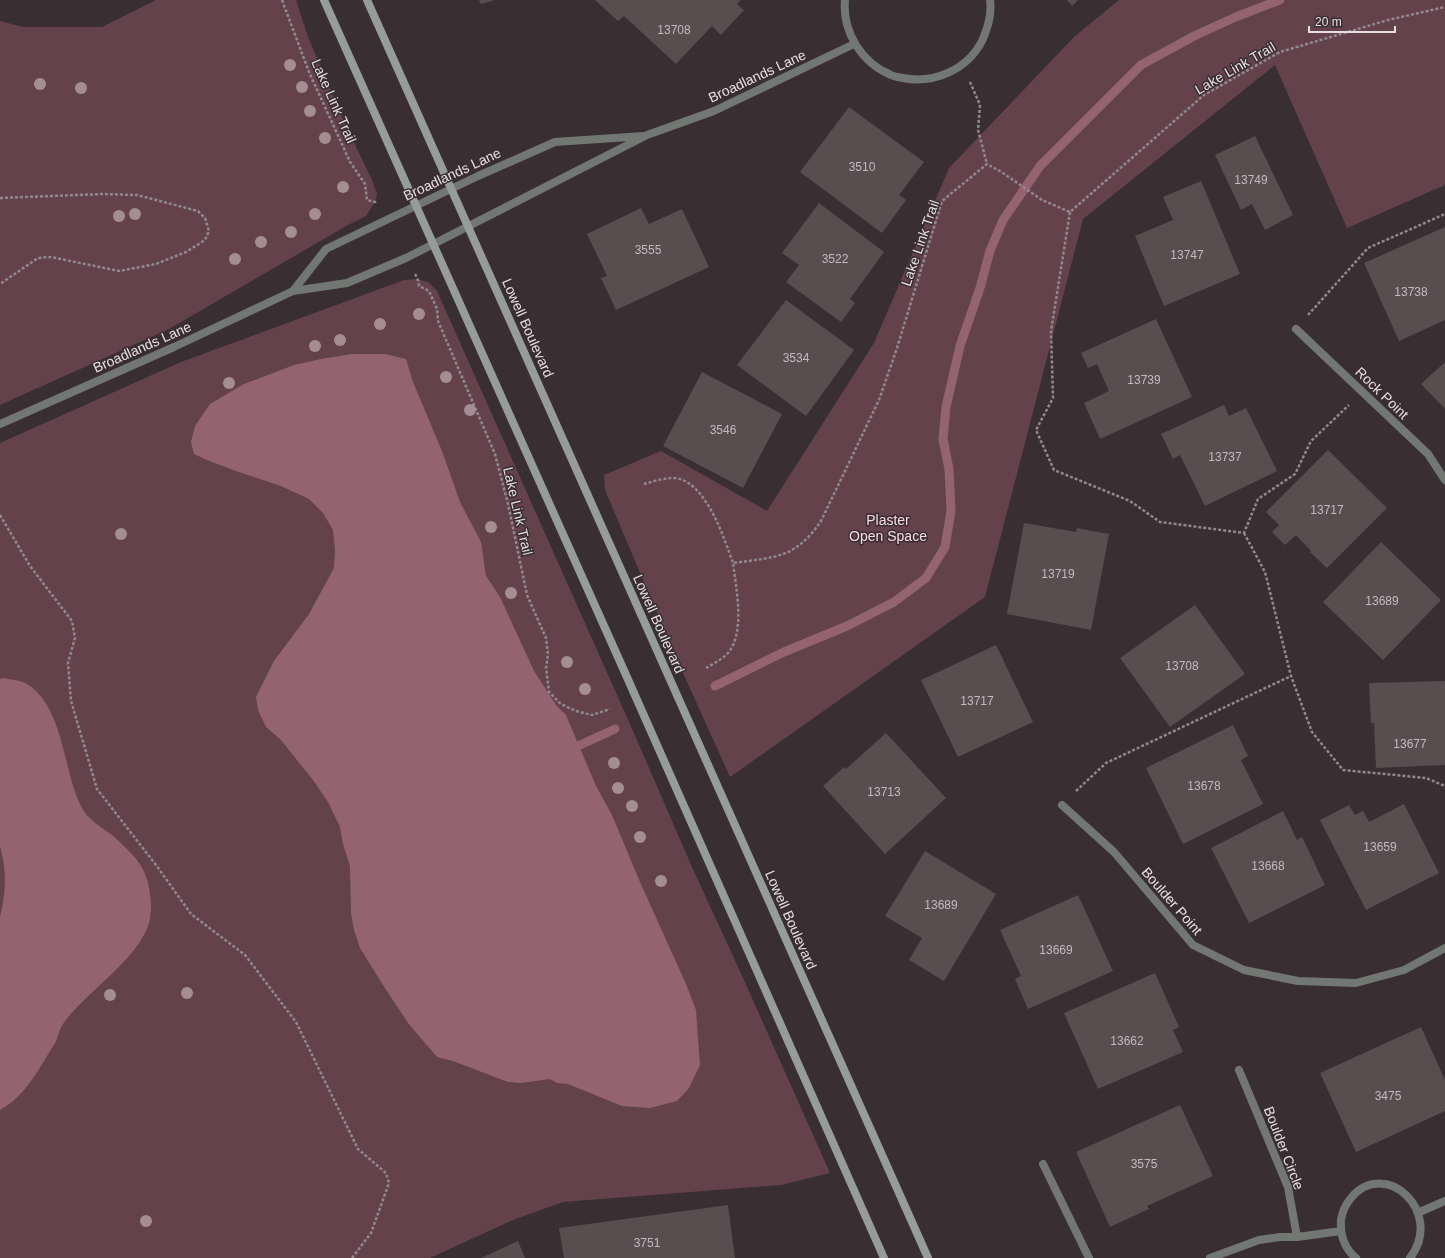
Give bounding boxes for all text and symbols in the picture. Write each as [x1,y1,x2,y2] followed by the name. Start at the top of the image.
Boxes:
[1309,8,1395,34] scale bar
[1315,15,1342,29] text: 20 m
[657,23,691,37] house number: 13708
[1192,39,1278,97] street label: Lake Link Trail
[706,46,809,106] street label: Broadlands Lane
[308,57,360,145] street label: Lake Link Trail
[401,144,504,204] street label: Broadlands Lane
[849,160,876,174] house number: 3510
[1234,173,1268,187] house number: 13749
[898,198,942,288] street label: Lake Link Trail
[635,243,662,257] house number: 3555
[1170,248,1204,262] house number: 13747
[822,252,849,266] house number: 3522
[499,276,557,380] street label: Lowell Boulevard
[1394,285,1428,299] house number: 13738
[90,318,194,376] street label: Broadlands Lane
[783,351,810,365] house number: 3534
[1352,364,1412,422] street label: Rock Point
[1127,373,1161,387] house number: 13739
[710,423,737,437] house number: 3546
[1208,450,1242,464] house number: 13737
[500,465,536,557] street label: Lake Link Trail
[1310,503,1344,517] house number: 13717
[849,512,927,544] park label: Plaster Open Space
[1041,567,1075,581] house number: 13719
[630,572,688,676] street label: Lowell Boulevard
[1365,594,1399,608] house number: 13689
[1165,659,1199,673] house number: 13708
[960,694,994,708] house number: 13717
[1393,737,1427,751] house number: 13677
[1187,779,1221,793] house number: 13678
[867,785,901,799] house number: 13713
[1363,840,1397,854] house number: 13659
[1251,859,1285,873] house number: 13668
[1138,864,1206,938] street label: Boulder Point
[762,868,820,972] street label: Lowell Boulevard
[924,898,958,912] house number: 13689
[1039,943,1073,957] house number: 13669
[1110,1034,1144,1048] house number: 13662
[1375,1089,1402,1103] house number: 3475
[1261,1104,1307,1192] street label: Boulder Circle
[1131,1157,1158,1171] house number: 3575
[634,1236,661,1250] house number: 3751

